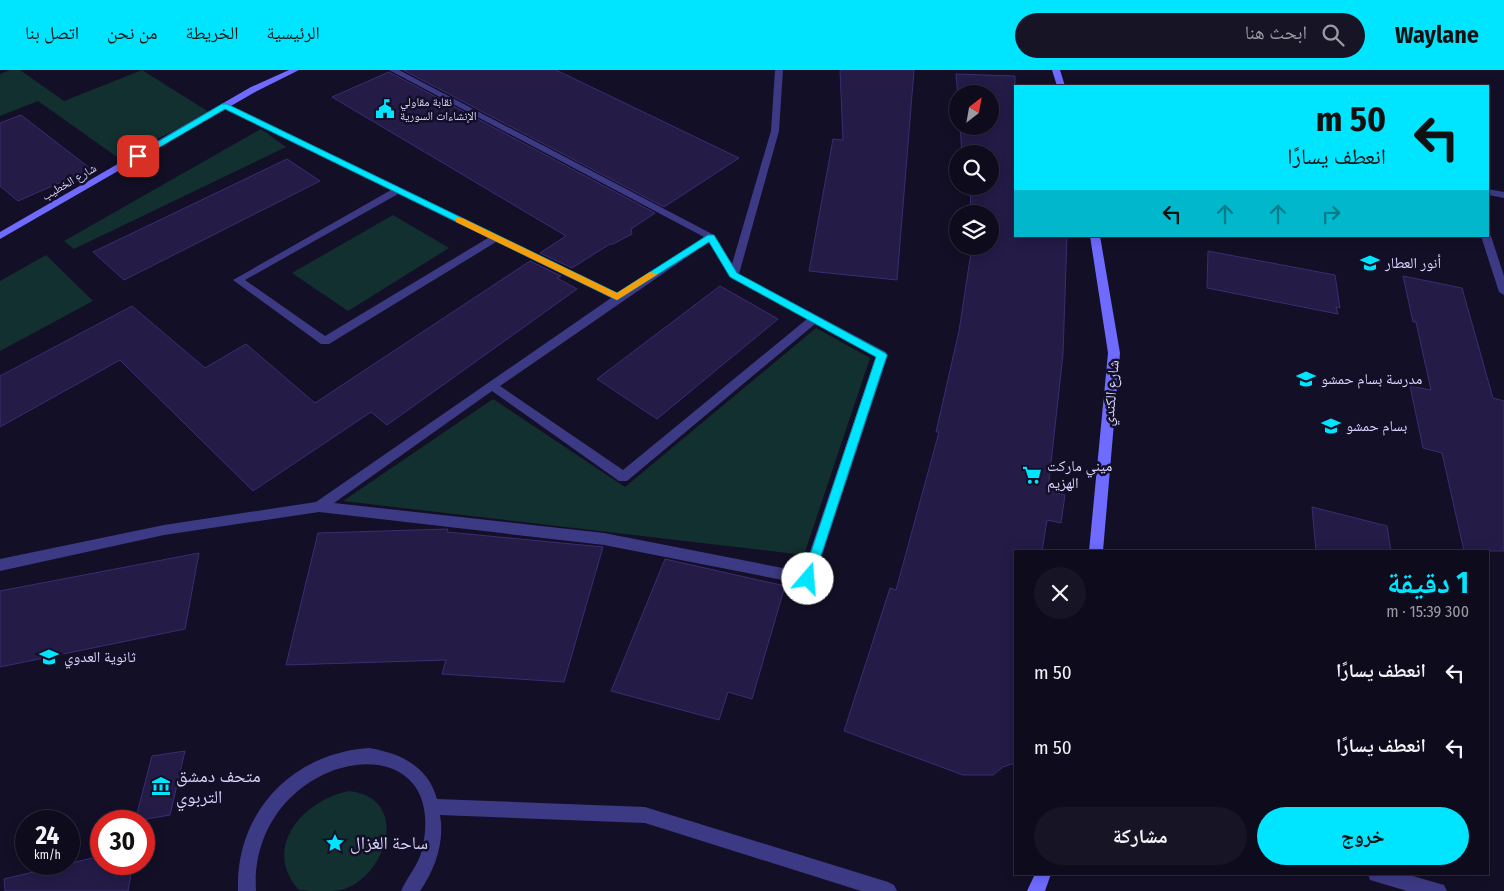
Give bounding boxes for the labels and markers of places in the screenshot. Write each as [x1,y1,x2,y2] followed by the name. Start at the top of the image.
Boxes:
[400,95,477,123] place label: نقابة مقاولي الإنشاءات السورية
[374,98,396,120] public building icon: نقابة مقاولي الإنشاءات السورية
[117,135,159,177] pin
[1359,252,1381,274] school or university icon: أنور العطار
[1384,254,1441,272] place label: أنور العطار
[1295,368,1317,390] school or university icon: مدرسة بسام حمشو
[1321,370,1423,389] place label: مدرسة بسام حمشو
[1320,415,1342,437] school or university icon: بسام حمشو
[1346,417,1407,436] place label: بسام حمشو
[1047,457,1113,493] place label: ميني ماركت الهزيم
[1021,464,1043,486] supermarket icon: ميني ماركت الهزيم
[38,646,60,668] school or university icon: ثانوية العدوي
[64,648,136,669] place label: ثانوية العدوي
[176,765,261,812] place label: متحف دمشق التربوي
[150,775,172,797] museum icon: متحف دمشق التربوي
[324,832,346,854] place icon: ساحة الغزال
[350,832,428,854] place label: ساحة الغزال

